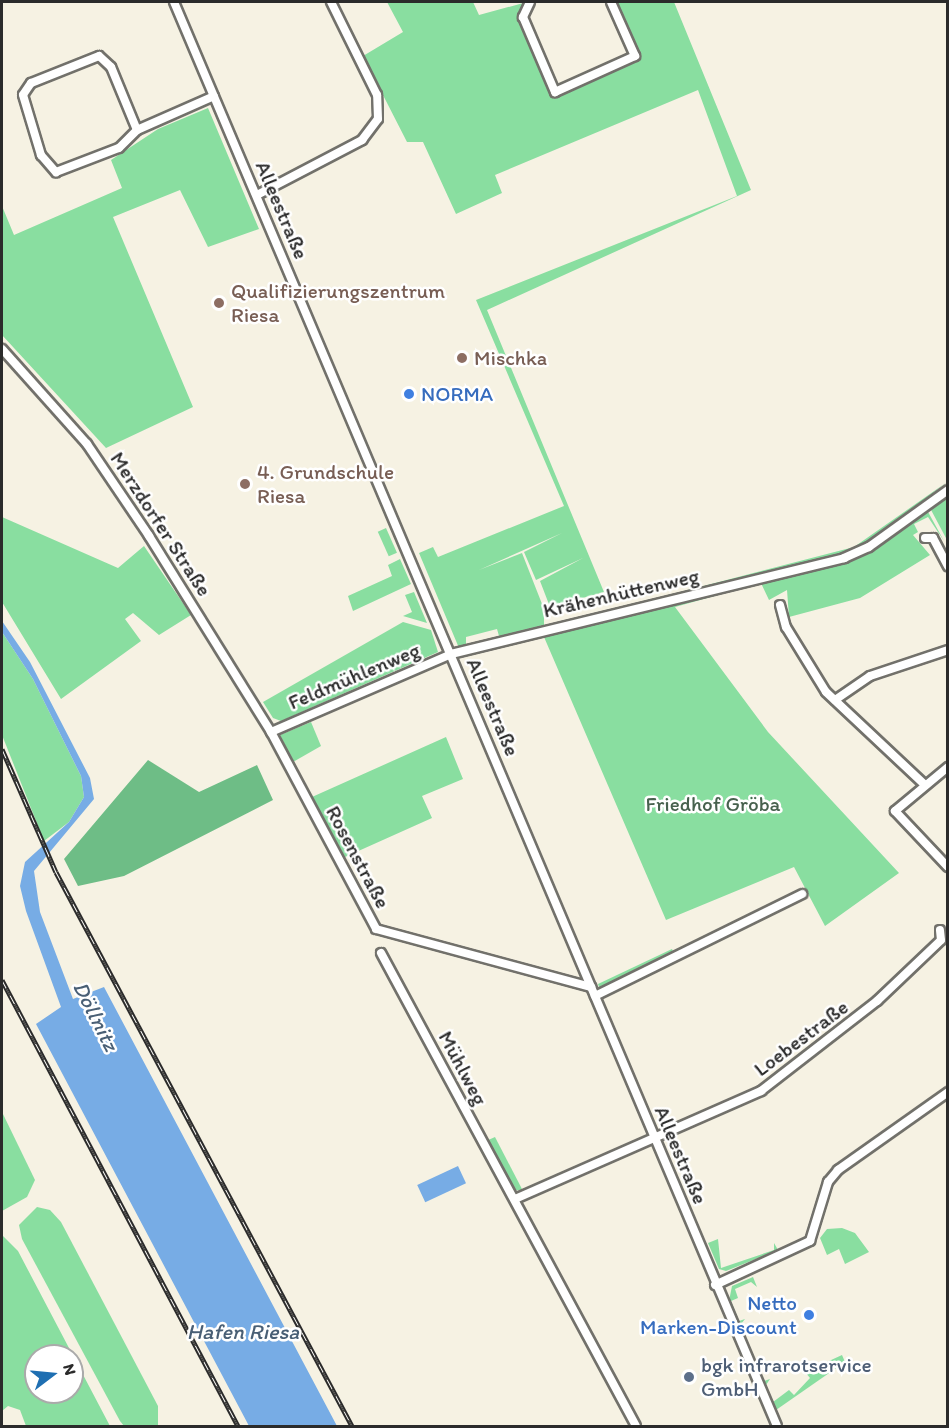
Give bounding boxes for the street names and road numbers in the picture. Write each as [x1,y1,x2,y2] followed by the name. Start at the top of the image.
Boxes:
[250,157,314,263] street label: Alleestraße
[105,447,217,601] street label: Merzdorfer Straße
[541,563,701,623] street label: Krähenhüttenweg
[284,637,424,715] street label: Feldmühlenweg
[461,654,525,760] street label: Alleestraße
[320,801,396,913] street label: Rosenstraße
[749,994,853,1082] street label: Loebestraße
[433,1027,493,1109] street label: Mühlweg
[649,1102,713,1208] street label: Alleestraße

